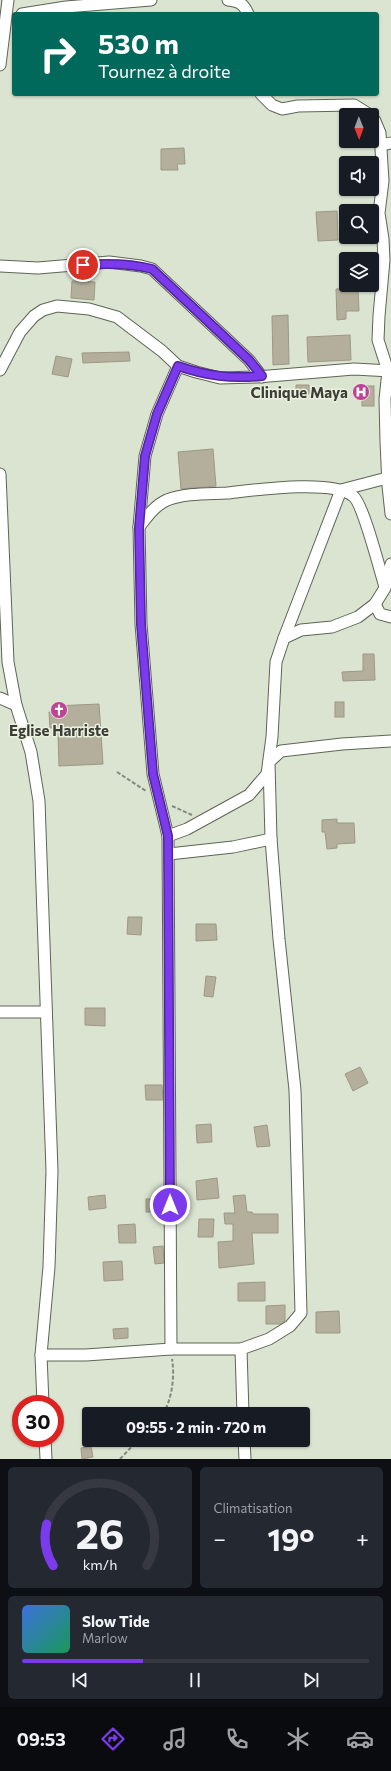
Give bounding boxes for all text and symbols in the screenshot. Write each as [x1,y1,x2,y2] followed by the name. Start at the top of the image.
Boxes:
[98,26,179,60] text: 530 m
[32,28,84,80] icon: right
[98,60,231,82] text: Tournez à droite
[339,108,379,148] north arrow
[339,108,379,292] map controls
[339,156,379,196] button: sound
[339,204,379,244] button: search
[66,248,100,282] pin
[339,252,379,292] button: layers
[72,254,94,276] icon: arrive
[351,382,371,402] hospital icon: Clinique Maya
[250,383,348,401] place label: Clinique Maya
[49,700,69,720] church icon: Eglise Harriste
[9,721,109,739] place label: Eglise Harriste
[149,1184,191,1226] position arrow
[12,1395,64,1447] speed limit sign: 30
[126,1418,266,1436] text: 09:55 · 2 min · 720 m
[214,1500,292,1516] text: Climatisation
[75,1506,124,1557] text: 26
[267,1520,315,1557] text: 19°
[214,1525,226,1552] text: −
[356,1525,369,1552] text: +
[82,1554,117,1572] text: km/h
[82,1612,150,1630] text: Slow Tide
[82,1630,128,1646] text: Marlow
[69,1669,91,1691] icon: previous
[184,1669,206,1691] icon: pause
[300,1669,322,1691] icon: next
[99,1725,127,1753] icon: directions
[161,1725,189,1753] icon: music
[223,1725,251,1753] icon: phone
[284,1725,312,1753] icon: climate
[346,1725,374,1753] icon: car
[17,1728,66,1750] text: 09:53

